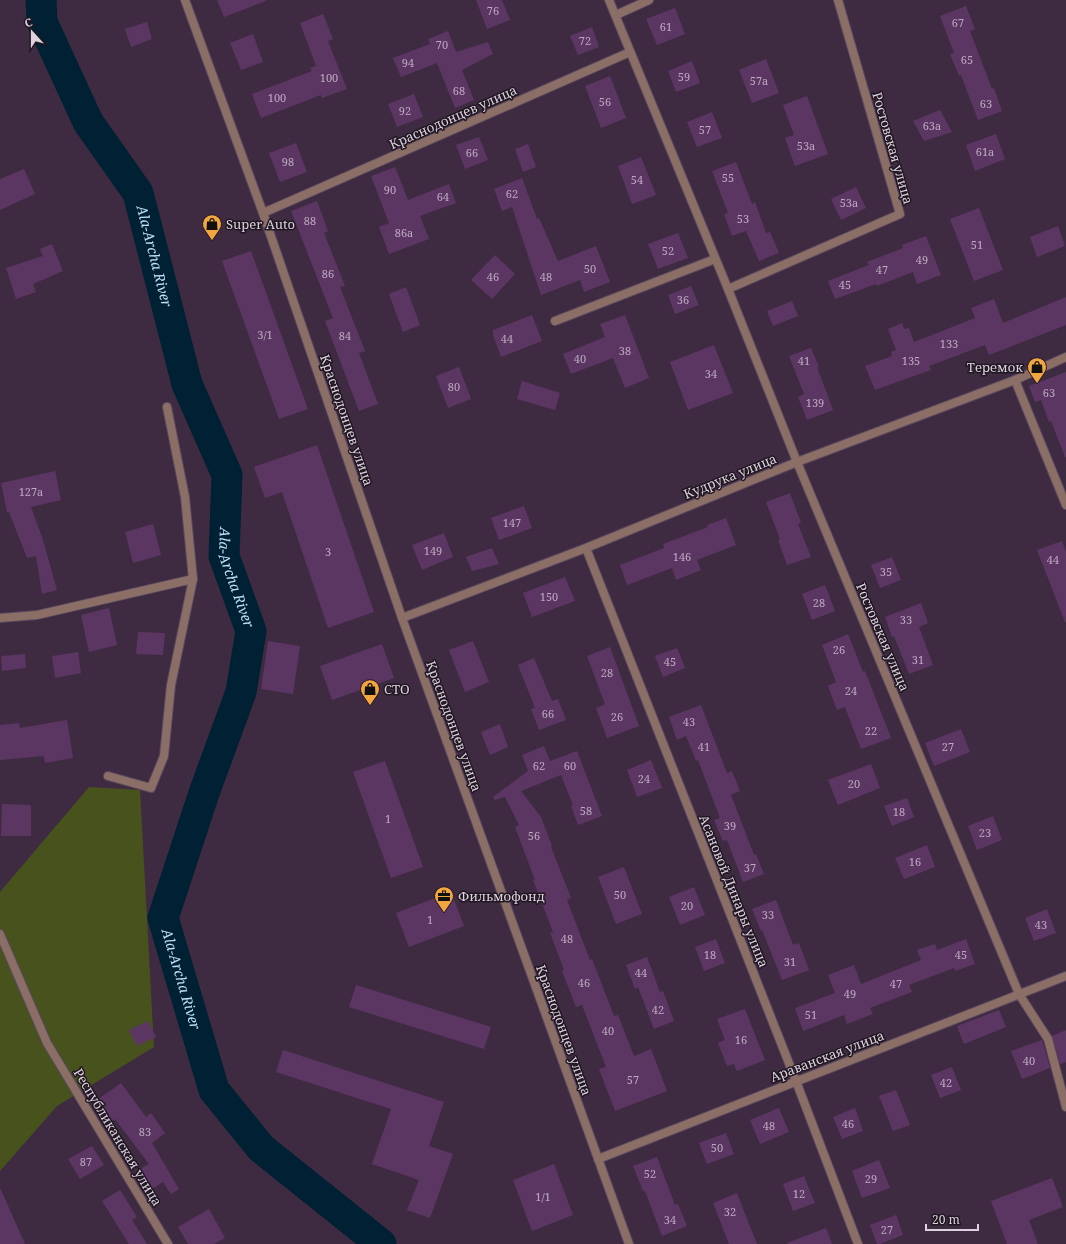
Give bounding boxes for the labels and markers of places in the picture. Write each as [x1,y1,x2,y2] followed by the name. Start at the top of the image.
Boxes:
[201,213,223,241] shop icon: Super Auto
[226,215,295,233] place label: Super Auto
[1026,356,1048,384] shop icon: Теремок
[967,358,1023,376] place label: Теремок
[359,678,381,706] shop icon: СТО
[384,680,410,698] place label: СТО
[433,885,455,913] office icon: Фильмофонд
[458,887,545,905] place label: Фильмофонд

